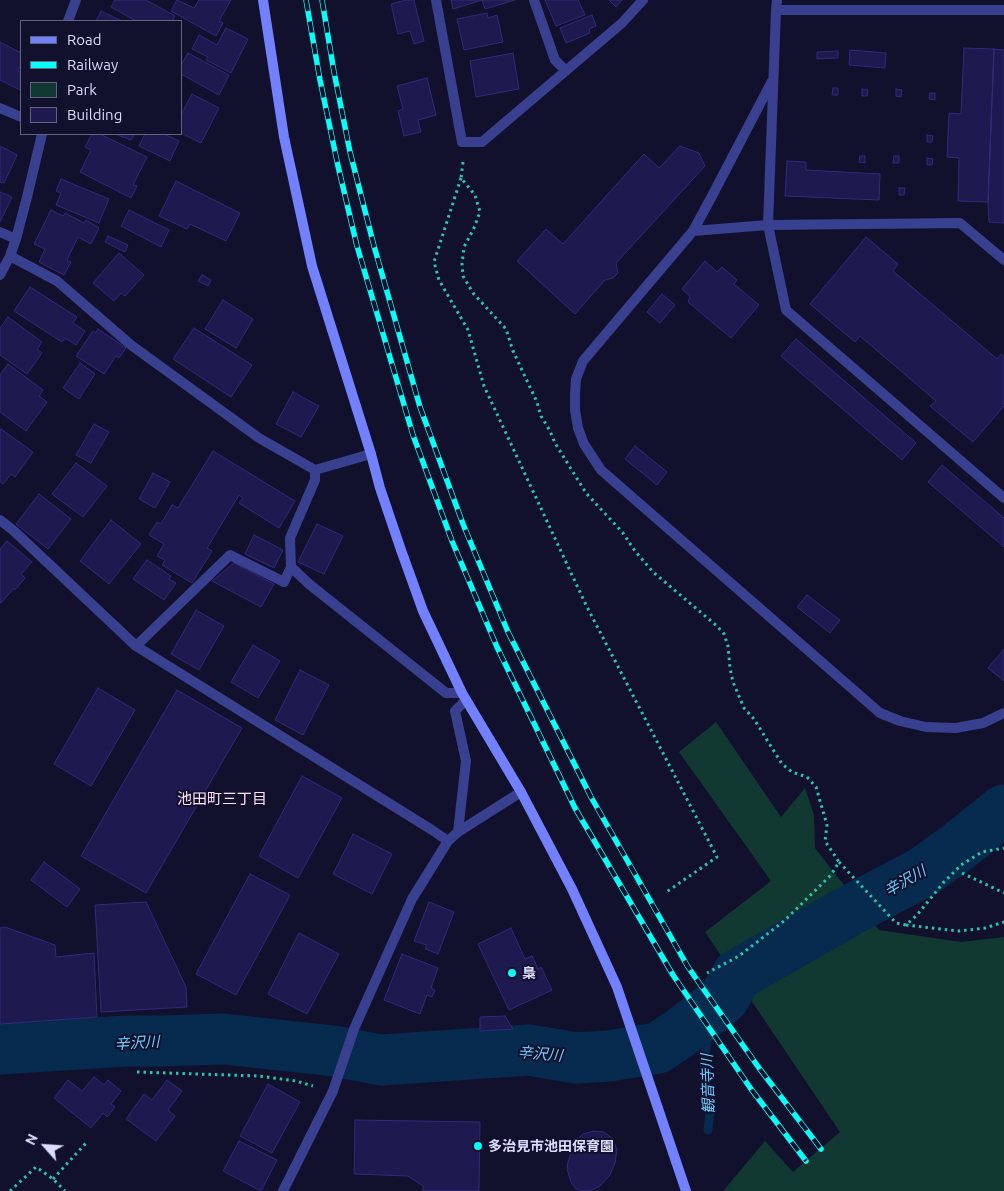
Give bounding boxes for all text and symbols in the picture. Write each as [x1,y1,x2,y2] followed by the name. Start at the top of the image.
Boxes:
[20,20,182,135] legend
[67,31,102,48] text: Road
[67,56,118,73] text: Railway
[67,81,97,98] text: Park
[67,106,122,123] text: Building
[177,790,267,808] district label: 池田町三丁目
[881,862,929,900] water label: 辛沢川
[522,965,536,981] place label: 梟
[506,967,518,979] marker: 梟
[114,1033,160,1053] water label: 辛沢川
[517,1043,563,1065] water label: 辛沢川
[698,1054,718,1114] water label: 観音寺川
[20,1121,70,1171] north arrow
[22,1131,41,1148] text: N
[488,1138,614,1154] place label: 多治見市池田保育園
[472,1140,484,1152] marker: 多治見市池田保育園

